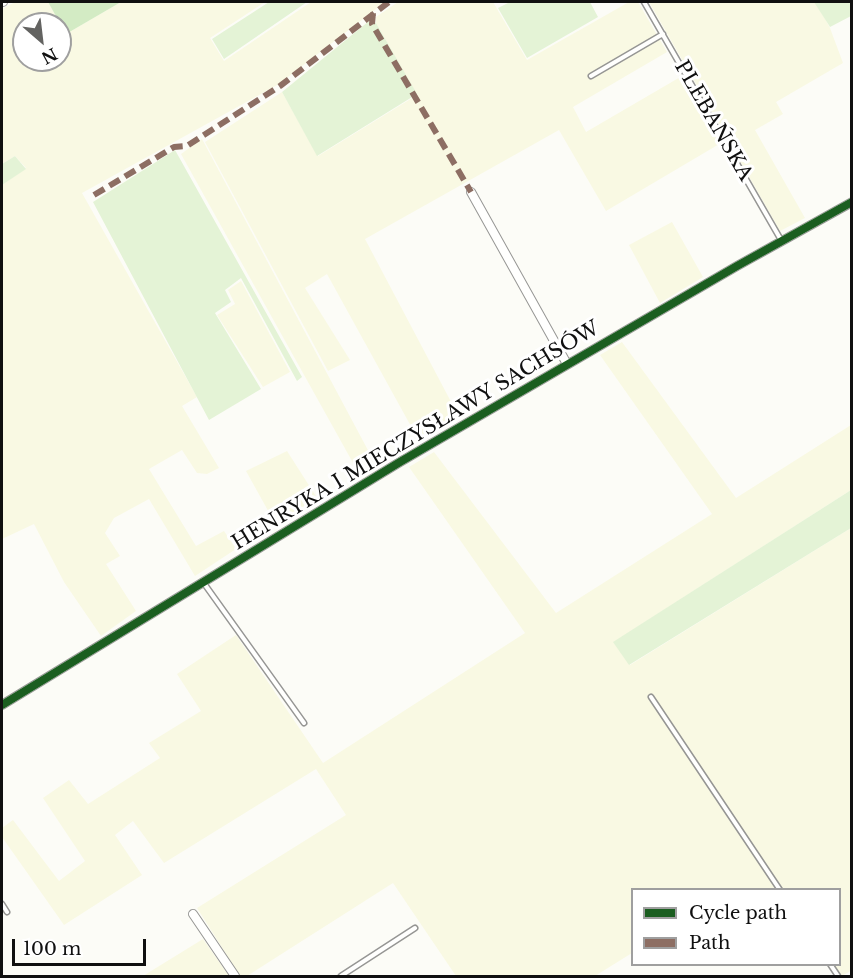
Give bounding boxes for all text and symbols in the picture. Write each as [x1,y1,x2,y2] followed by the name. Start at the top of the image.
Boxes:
[12,12,72,72] north arrow
[38,44,61,68] text: N
[669,56,757,186] street label: PLEBAŃSKA
[228,316,604,556] street label: HENRYKA I MIECZYSŁAWY SACHSÓW
[631,888,841,966] legend
[689,902,787,924] text: Cycle path
[15,927,148,965] scale bar
[689,932,730,954] text: Path
[23,938,81,960] text: 100 m

